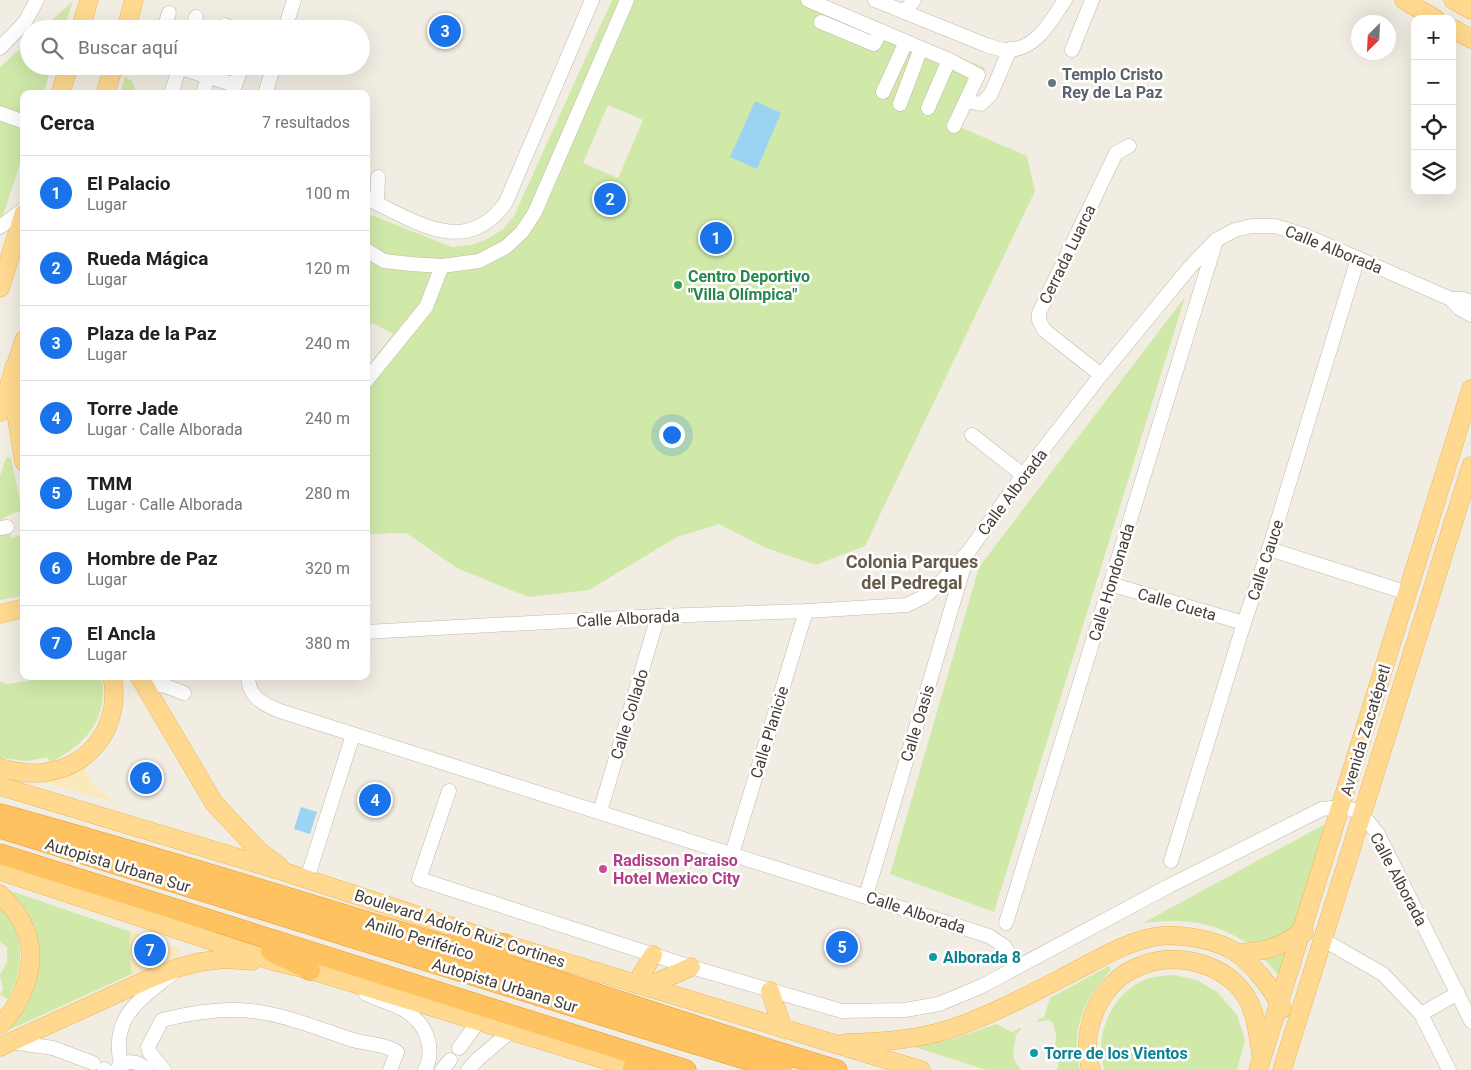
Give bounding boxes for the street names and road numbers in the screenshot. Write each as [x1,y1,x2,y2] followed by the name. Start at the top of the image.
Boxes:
[1035,202,1100,307] street label: Cerrada Luarca
[1282,221,1385,278] street label: Calle Alborada
[974,445,1051,539] street label: Calle Alborada
[1243,517,1288,603] street label: Calle Cauce
[1085,521,1138,643] street label: Calle Hondonada
[1135,584,1218,625] street label: Calle Cueta
[576,606,680,631] street label: Calle Alborada
[1336,662,1394,798] street label: Avenida Zacatépetl
[607,667,652,762] street label: Calle Collado
[897,682,938,764] street label: Calle Oasis
[746,684,793,781] street label: Calle Planicie
[1366,829,1431,929] street label: Calle Alborada
[43,834,193,897] street label: Autopista Urbana Sur
[352,885,568,972] street label: Boulevard Adolfo Ruiz Cortines
[864,887,968,937] street label: Calle Alborada
[363,913,476,964] street label: Anillo Periférico
[430,954,580,1017] street label: Autopista Urbana Sur

